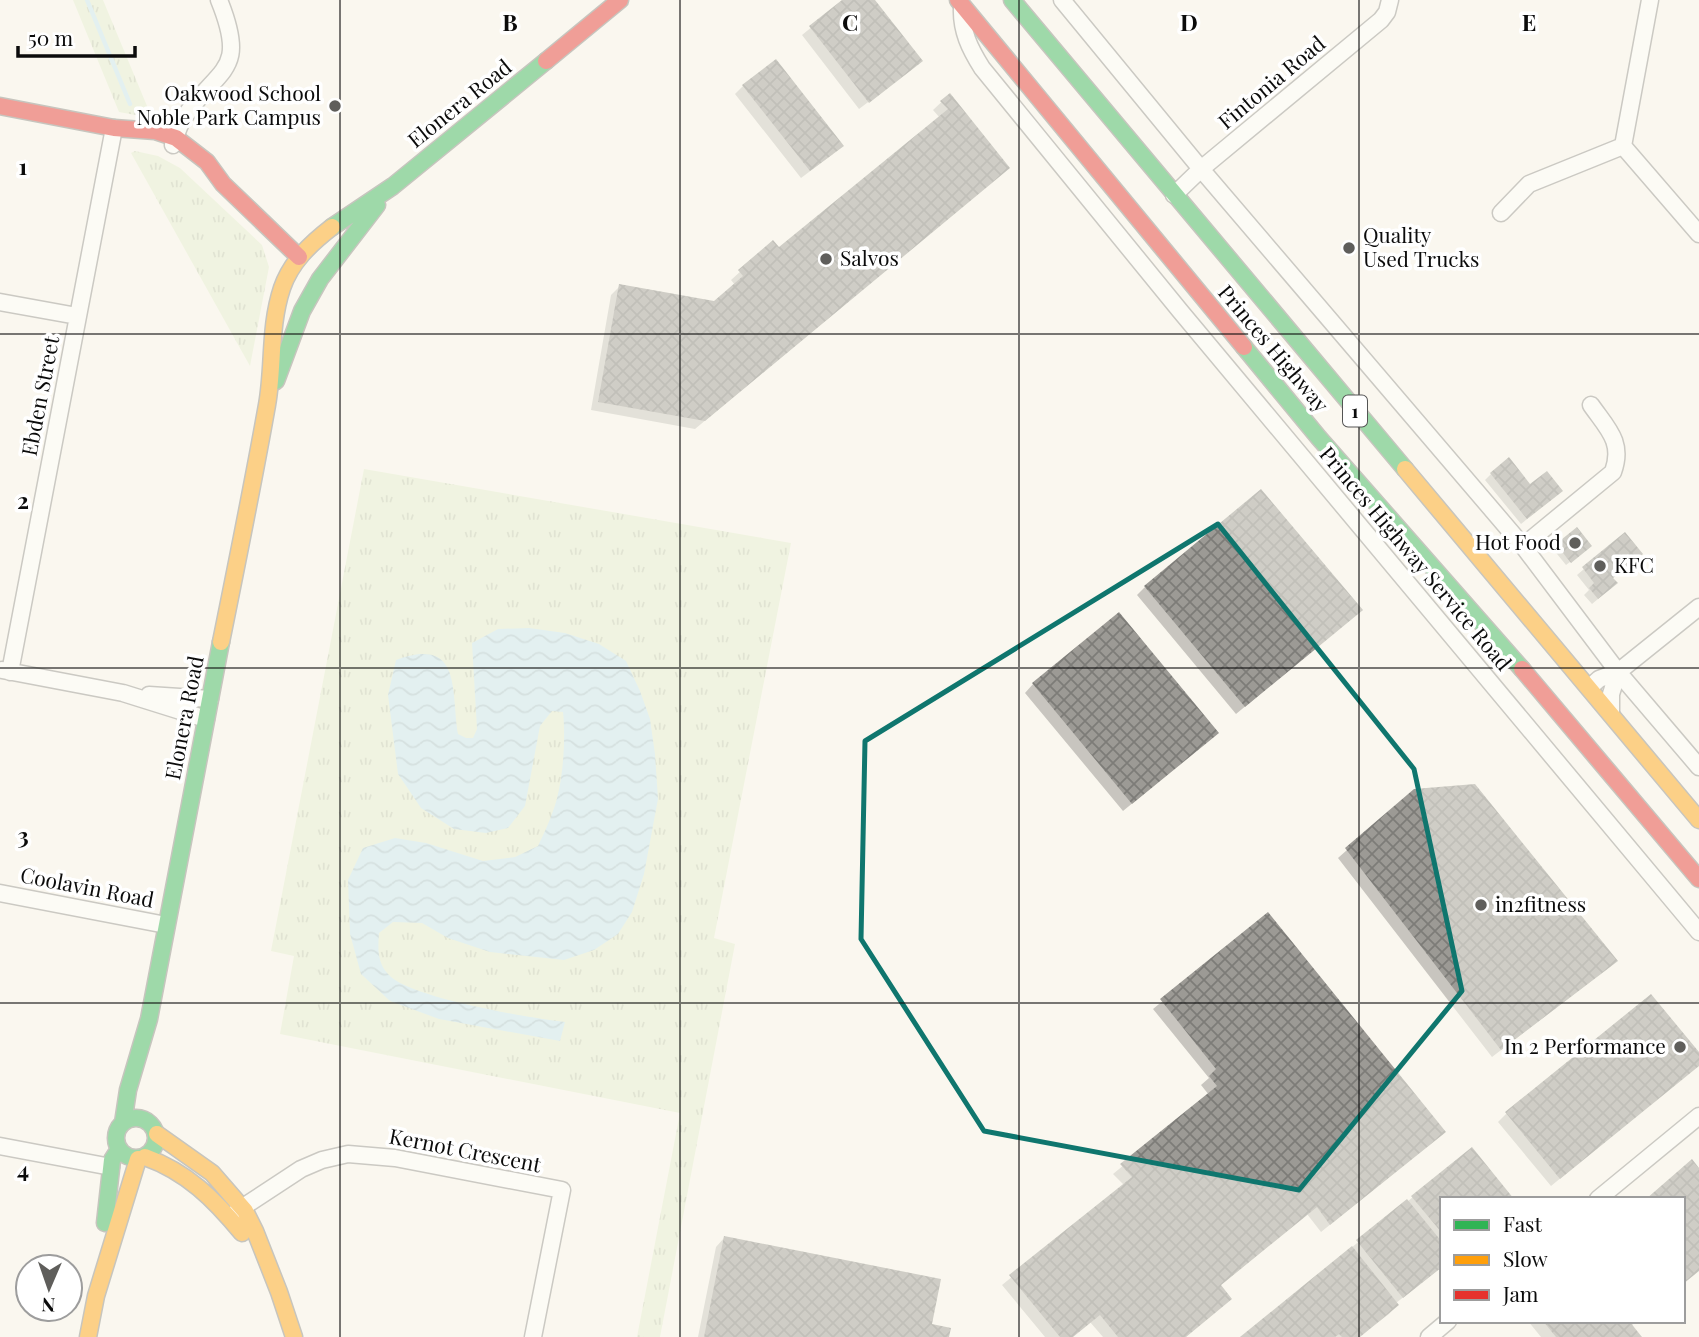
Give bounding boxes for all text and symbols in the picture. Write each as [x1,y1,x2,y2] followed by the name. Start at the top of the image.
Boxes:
[502,6,518,37] text: B
[842,6,858,37] text: C
[1180,6,1198,37] text: D
[1522,6,1536,37] text: E
[18,14,135,58] scale bar
[28,23,74,51] text: 50 m
[1211,28,1330,134] street label: Fintonia Road
[401,52,516,153] street label: Elonera Road
[136,78,321,130] place label: Oakwood School Noble Park Campus
[327,98,343,114] marker: Oakwood School Noble Park Campus
[19,150,28,181] text: 1
[1363,220,1480,272] place label: Quality Used Trucks
[1341,240,1357,256] marker: Quality Used Trucks
[840,243,899,271] place label: Salvos
[818,251,834,267] marker: Salvos
[1213,278,1336,418] street label: Princes Highway
[14,333,64,458] street label: Ebden Street
[1343,396,1367,426] road number: 1
[1314,440,1519,676] street label: Princes Highway Service Road
[17,484,29,515] text: 2
[1475,527,1561,555] place label: Hot Food
[1567,535,1583,551] marker: Hot Food
[1614,550,1654,578] place label: KFC
[1592,558,1608,574] marker: KFC
[157,653,209,782] street label: Elonera Road
[17,819,29,850] text: 3
[18,859,157,913] street label: Coolavin Road
[1495,889,1586,917] place label: in2fitness
[1473,897,1489,913] marker: in2fitness
[1504,1031,1666,1059] place label: In 2 Performance
[1672,1039,1688,1055] marker: In 2 Performance
[387,1121,544,1178] street label: Kernot Crescent
[17,1153,29,1184] text: 4
[1440,1197,1685,1323] legend
[1503,1209,1542,1237] text: Fast
[1503,1244,1548,1272] text: Slow
[14,1253,84,1323] north arrow
[1502,1279,1539,1307] text: Jam
[41,1293,56,1319] text: N

